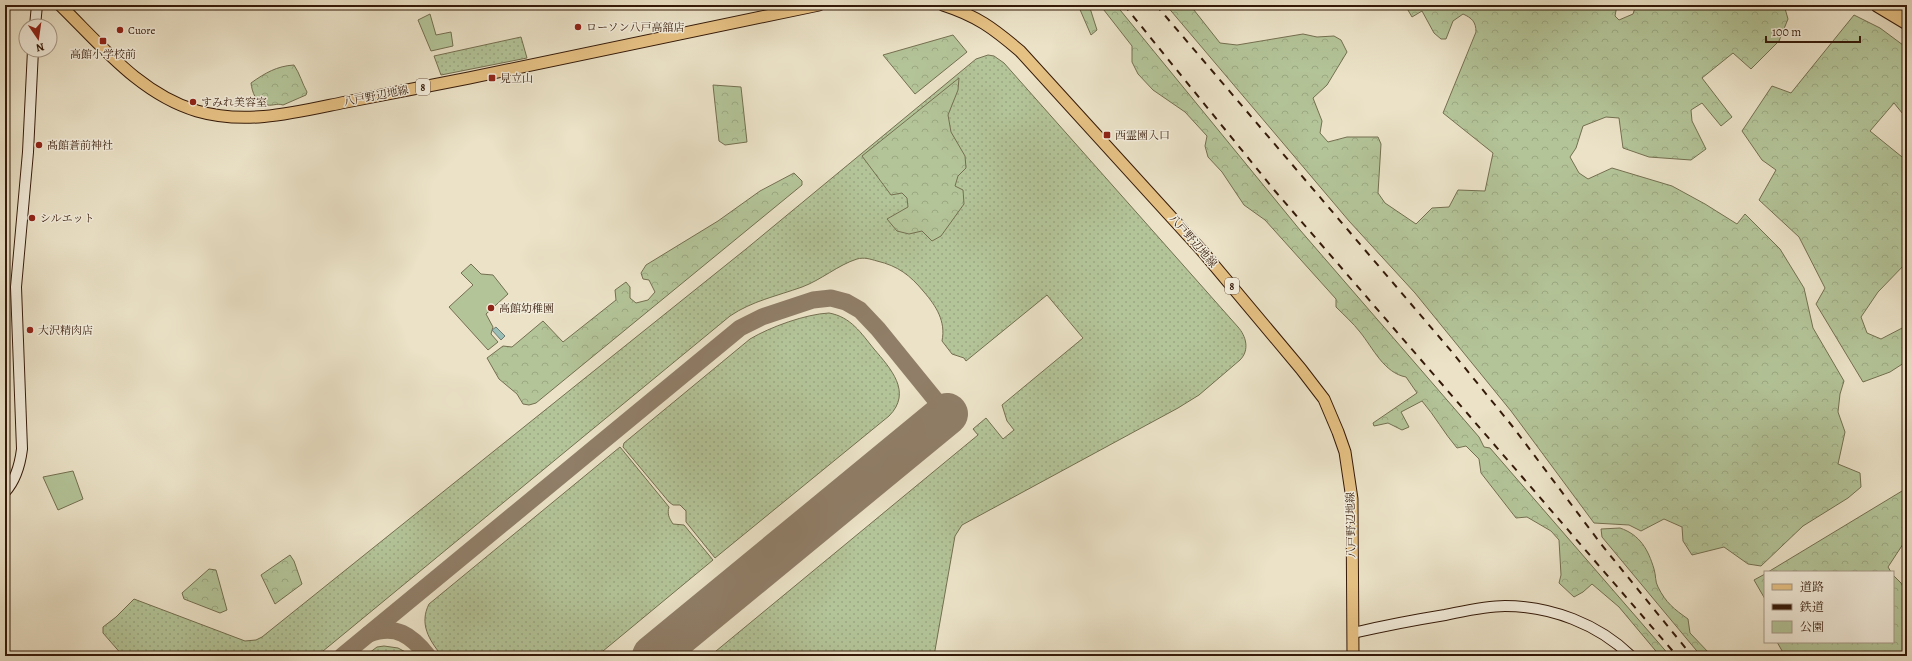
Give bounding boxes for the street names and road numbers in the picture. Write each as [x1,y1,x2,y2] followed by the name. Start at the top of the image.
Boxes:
[416,79,430,95] road number: 8
[342,82,410,110] street label: 八戸野辺地線
[1166,211,1220,271] street label: 八戸野辺地線
[1225,278,1239,294] road number: 8
[1343,492,1359,558] street label: 八戸野辺地線

